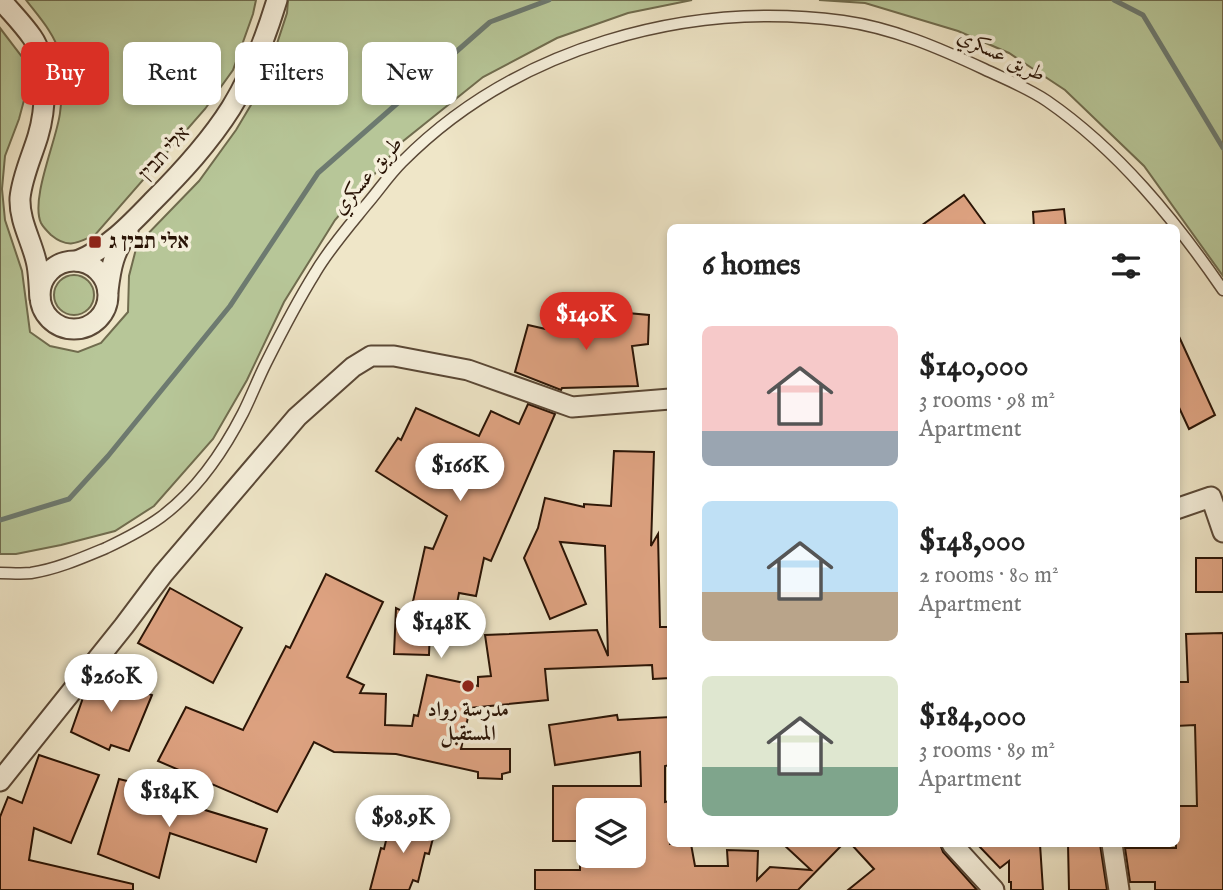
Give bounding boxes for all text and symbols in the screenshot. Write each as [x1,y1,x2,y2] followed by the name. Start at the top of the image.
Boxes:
[952,23,1050,90] street label: طريق عسكري
[21,42,109,105] chip: Buy
[123,42,221,105] chip: Rent
[235,42,348,105] chip: Filters
[362,42,457,105] chip: New
[133,121,197,187] street label: אלי תבין
[327,131,410,221] street label: طريق عسكري
[109,229,189,256] place label: אלי תבין ג
[87,234,103,250] marker: אלי תבין ג
[702,247,801,285] text: 6 homes
[1107,247,1145,285] icon: filters
[537,292,635,352] pin: $140K
[556,300,616,329] text: $140K
[919,348,1028,386] text: $140,000
[758,354,842,438] icon: home
[919,386,1055,415] text: 3 rooms · 98 m²
[919,415,1022,444] text: Apartment
[411,444,509,503] pin: $166K
[431,451,489,480] text: $166K
[919,523,1025,561] text: $148,000
[758,529,842,613] icon: home
[919,561,1059,590] text: 2 rooms · 80 m²
[919,590,1022,619] text: Apartment
[392,600,490,660] pin: $148K
[412,608,470,637] text: $148K
[62,654,160,714] pin: $260K
[80,662,142,691] text: $260K
[460,678,476,694] marker: مدرسة رواد المستقبل
[427,697,509,748] place label: مدرسة رواد المستقبل
[919,698,1026,736] text: $184,000
[758,704,842,788] icon: home
[919,736,1055,765] text: 3 rooms · 89 m²
[919,765,1022,794] text: Apartment
[120,770,218,829] pin: $184K
[140,777,198,806] text: $184K
[346,796,460,855] pin: $98.9K
[576,798,646,868] map controls
[576,798,646,868] button: layers
[371,803,435,832] text: $98.9K

